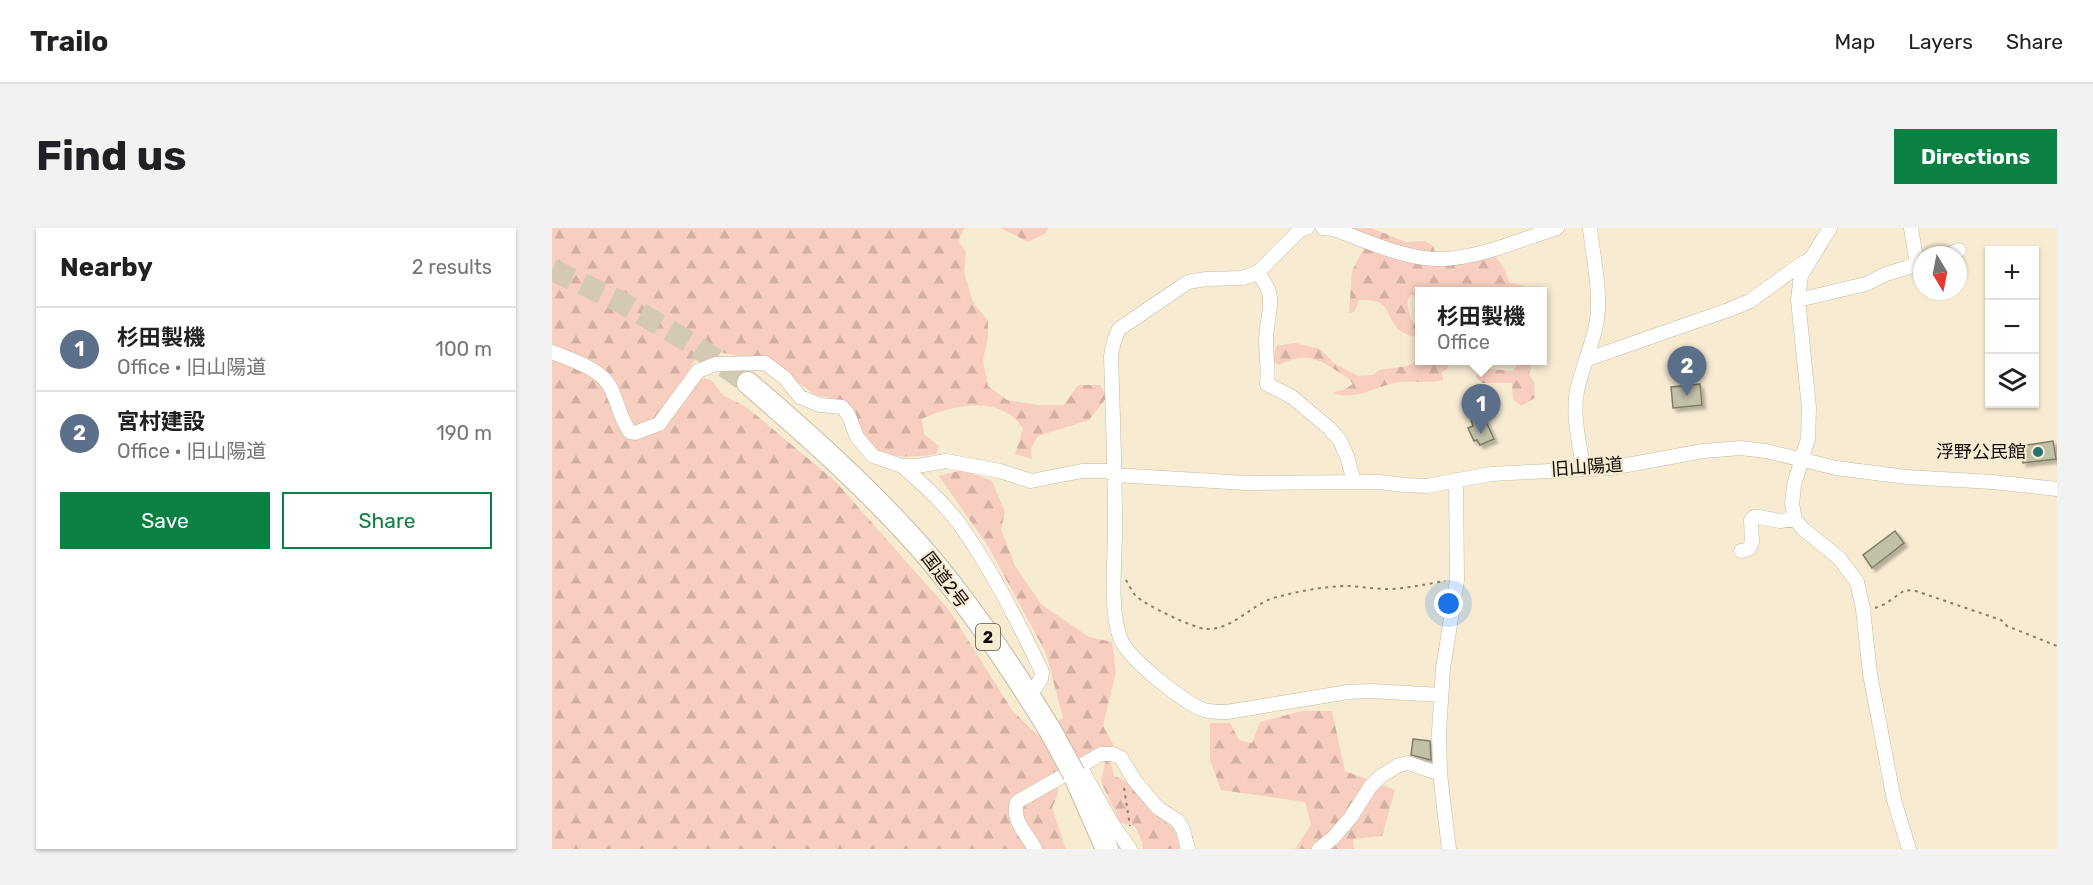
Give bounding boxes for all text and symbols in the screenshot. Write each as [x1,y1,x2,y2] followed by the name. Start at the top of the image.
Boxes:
[30,25,108,58] text: Trailo
[1834,29,1875,54] text: Map
[1908,29,1973,54] text: Layers
[2006,29,2063,54] text: Share
[1894,129,2057,184] button: Directions
[36,131,187,181] text: Find us
[1913,246,1967,300] north arrow
[1985,246,2039,408] map controls
[1985,246,2039,300] button: +
[60,252,153,283] text: Nearby
[412,255,492,279] text: 2 results
[1415,287,1547,365] popup
[1985,300,2039,354] button: −
[1437,303,1525,330] text: 杉田製機
[117,324,205,351] text: 杉田製機
[1437,330,1490,354] text: Office
[75,337,84,361] text: 1
[435,337,492,361] text: 100 m
[1668,346,1706,396] pin: 2
[1985,354,2039,408] button: layers
[117,355,266,379] text: Office · 旧山陽道
[1462,384,1500,434] pin: 1
[117,408,205,435] text: 宮村建設
[73,421,86,445] text: 2
[436,421,492,445] text: 190 m
[117,439,266,463] text: Office · 旧山陽道
[1936,441,2026,463] place label: 浮野公民館
[2031,445,2045,459] marker: 浮野公民館
[1550,454,1624,480] street label: 旧山陽道
[60,492,270,549] button: Save
[282,492,492,549] button: Share
[917,548,973,612] street label: 国道2号
[1434,589,1463,618] your location
[976,624,1000,650] road number: 2

